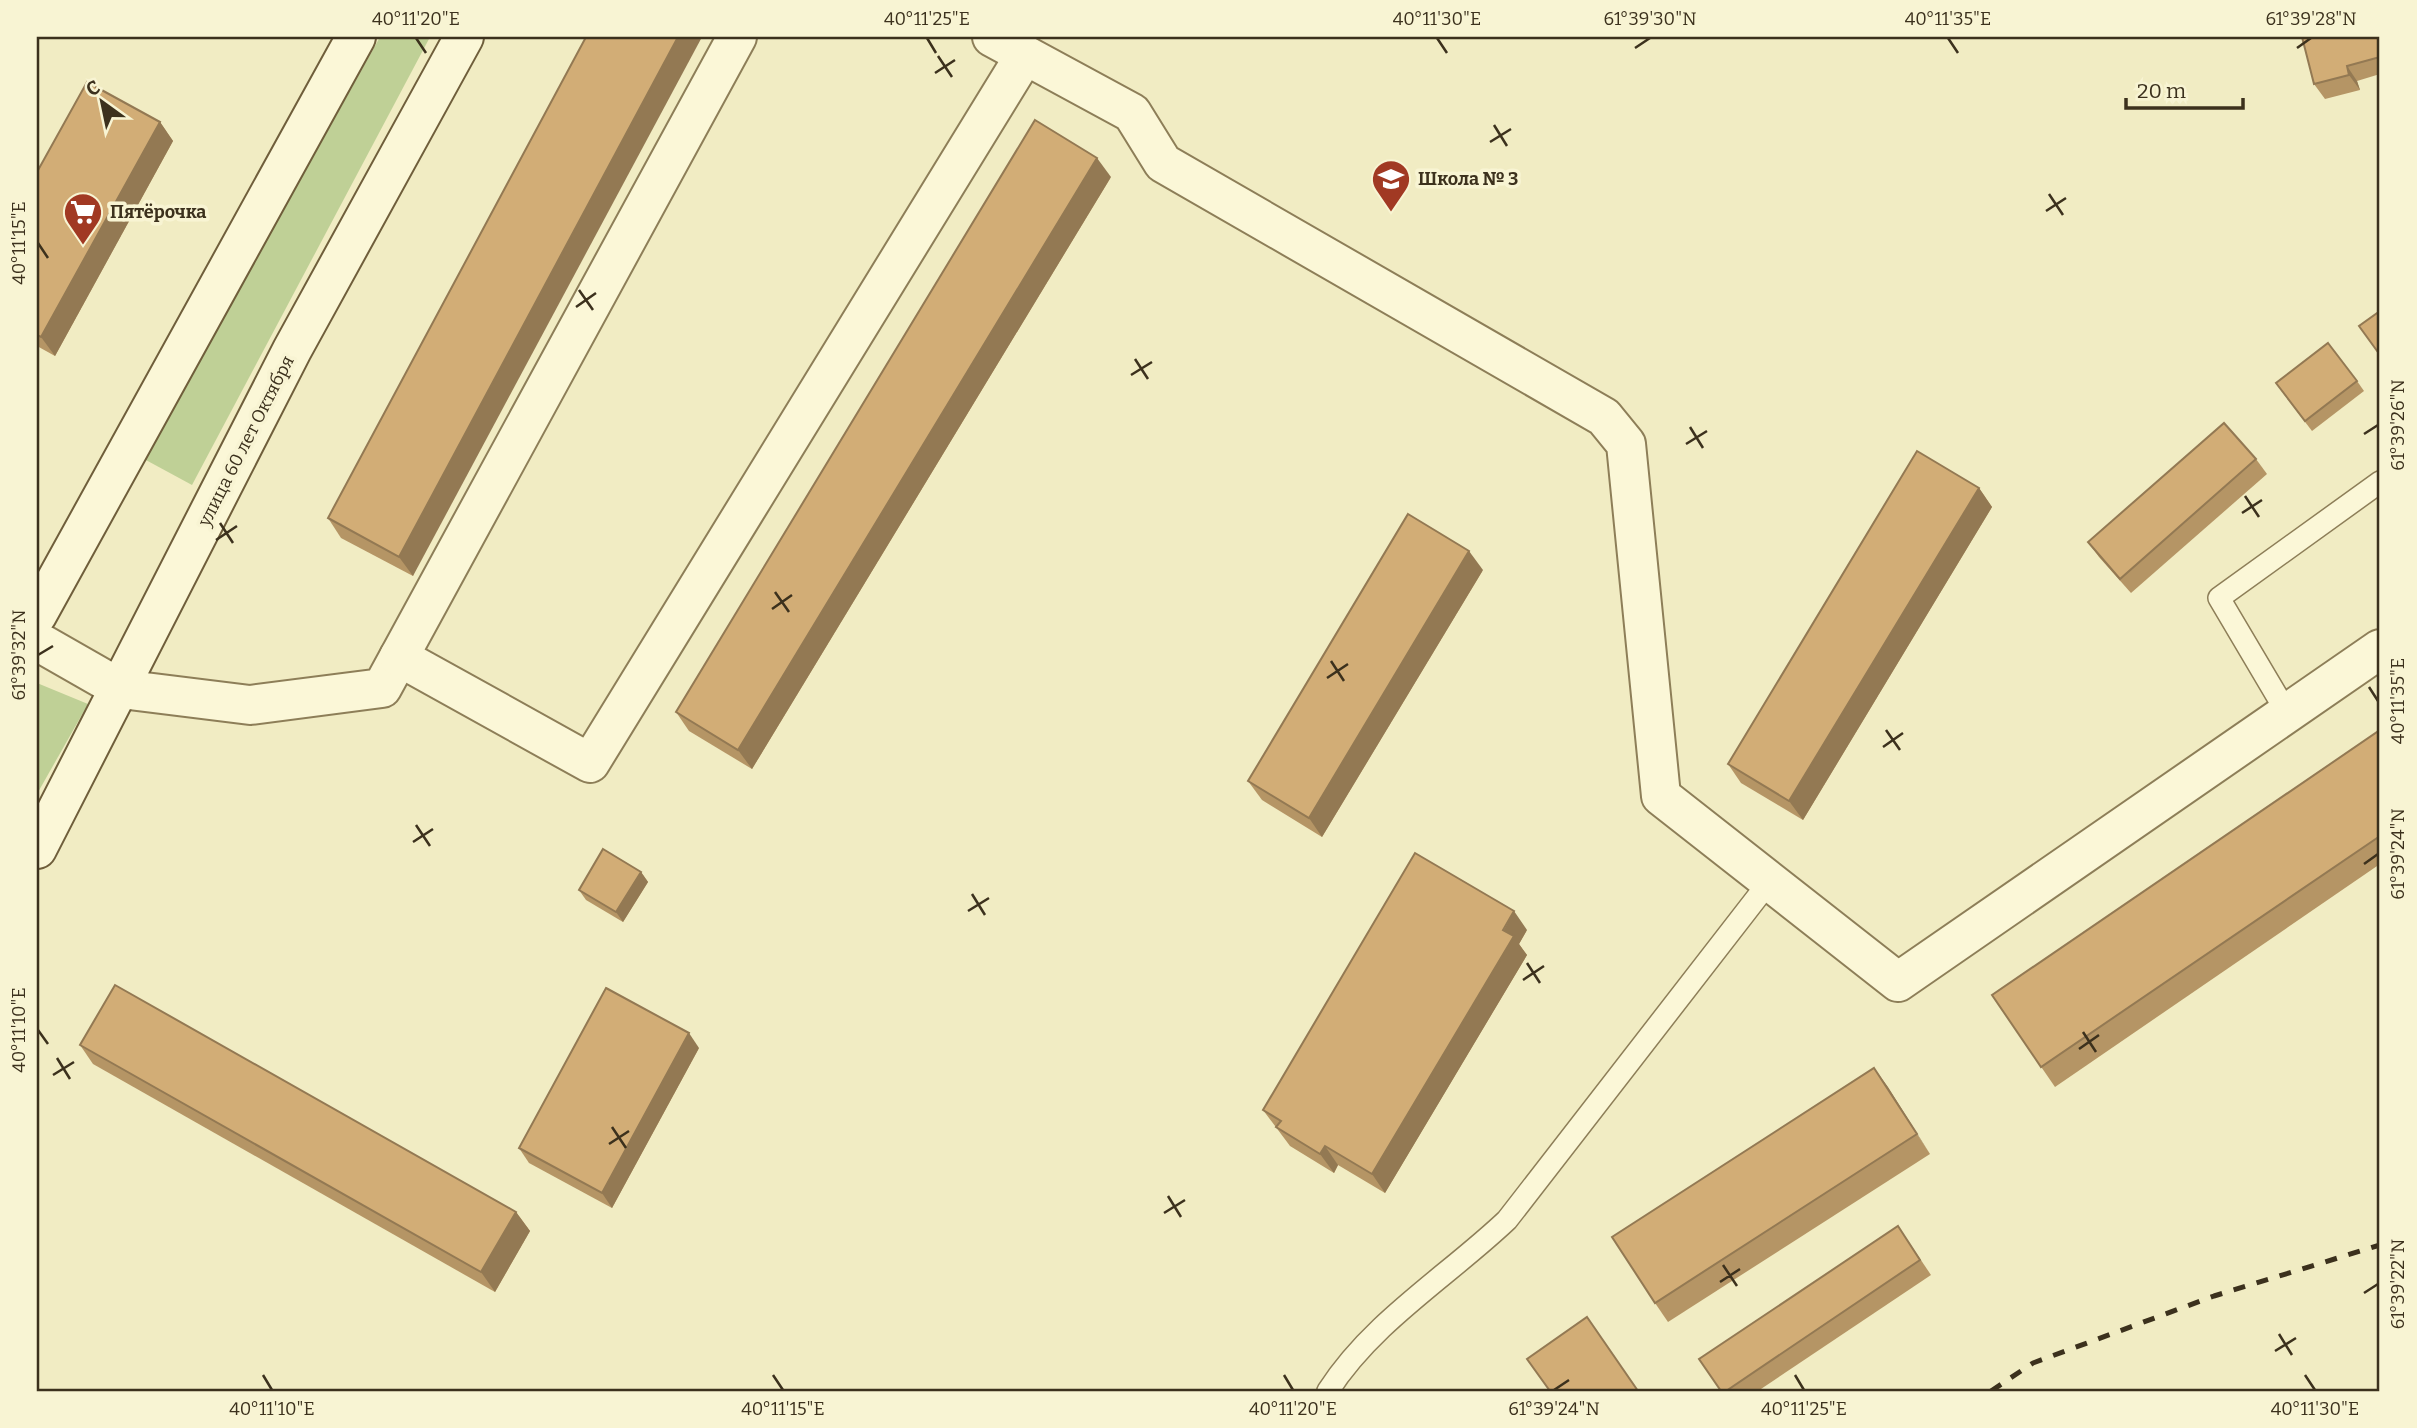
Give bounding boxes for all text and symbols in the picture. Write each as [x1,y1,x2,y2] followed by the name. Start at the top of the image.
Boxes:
[372,8,460,30] text: 40°11'20"E
[884,8,970,30] text: 40°11'25"E
[1393,8,1481,30] text: 40°11'30"E
[1604,8,1696,30] text: 61°39'30"N
[1905,8,1991,30] text: 40°11'35"E
[2265,8,2357,30] text: 61°39'28"N
[66,66,136,136] north arrow
[2126,66,2244,110] scale bar
[82,75,104,101] text: С
[2137,78,2186,104] text: 20 m
[1370,158,1412,213] school or university icon: Школа № 3
[1418,168,1518,190] place label: Школа № 3
[62,191,104,246] supermarket icon: Пятёрочка
[8,201,30,285] text: 40°11'15"E
[110,201,206,223] place label: Пятёрочка
[193,352,299,531] street label: улица 60 лет Октября
[2387,379,2409,471] text: 61°39'26"N
[8,609,30,701] text: 61°39'32"N
[2387,658,2409,744] text: 40°11'35"E
[2387,808,2409,900] text: 61°39'24"N
[8,987,30,1073] text: 40°11'10"E
[2387,1239,2409,1329] text: 61°39'22"N
[229,1398,315,1420] text: 40°11'10"E
[741,1398,825,1420] text: 40°11'15"E
[1249,1398,1337,1420] text: 40°11'20"E
[1508,1398,1600,1420] text: 61°39'24"N
[1761,1398,1847,1420] text: 40°11'25"E
[2271,1398,2359,1420] text: 40°11'30"E

